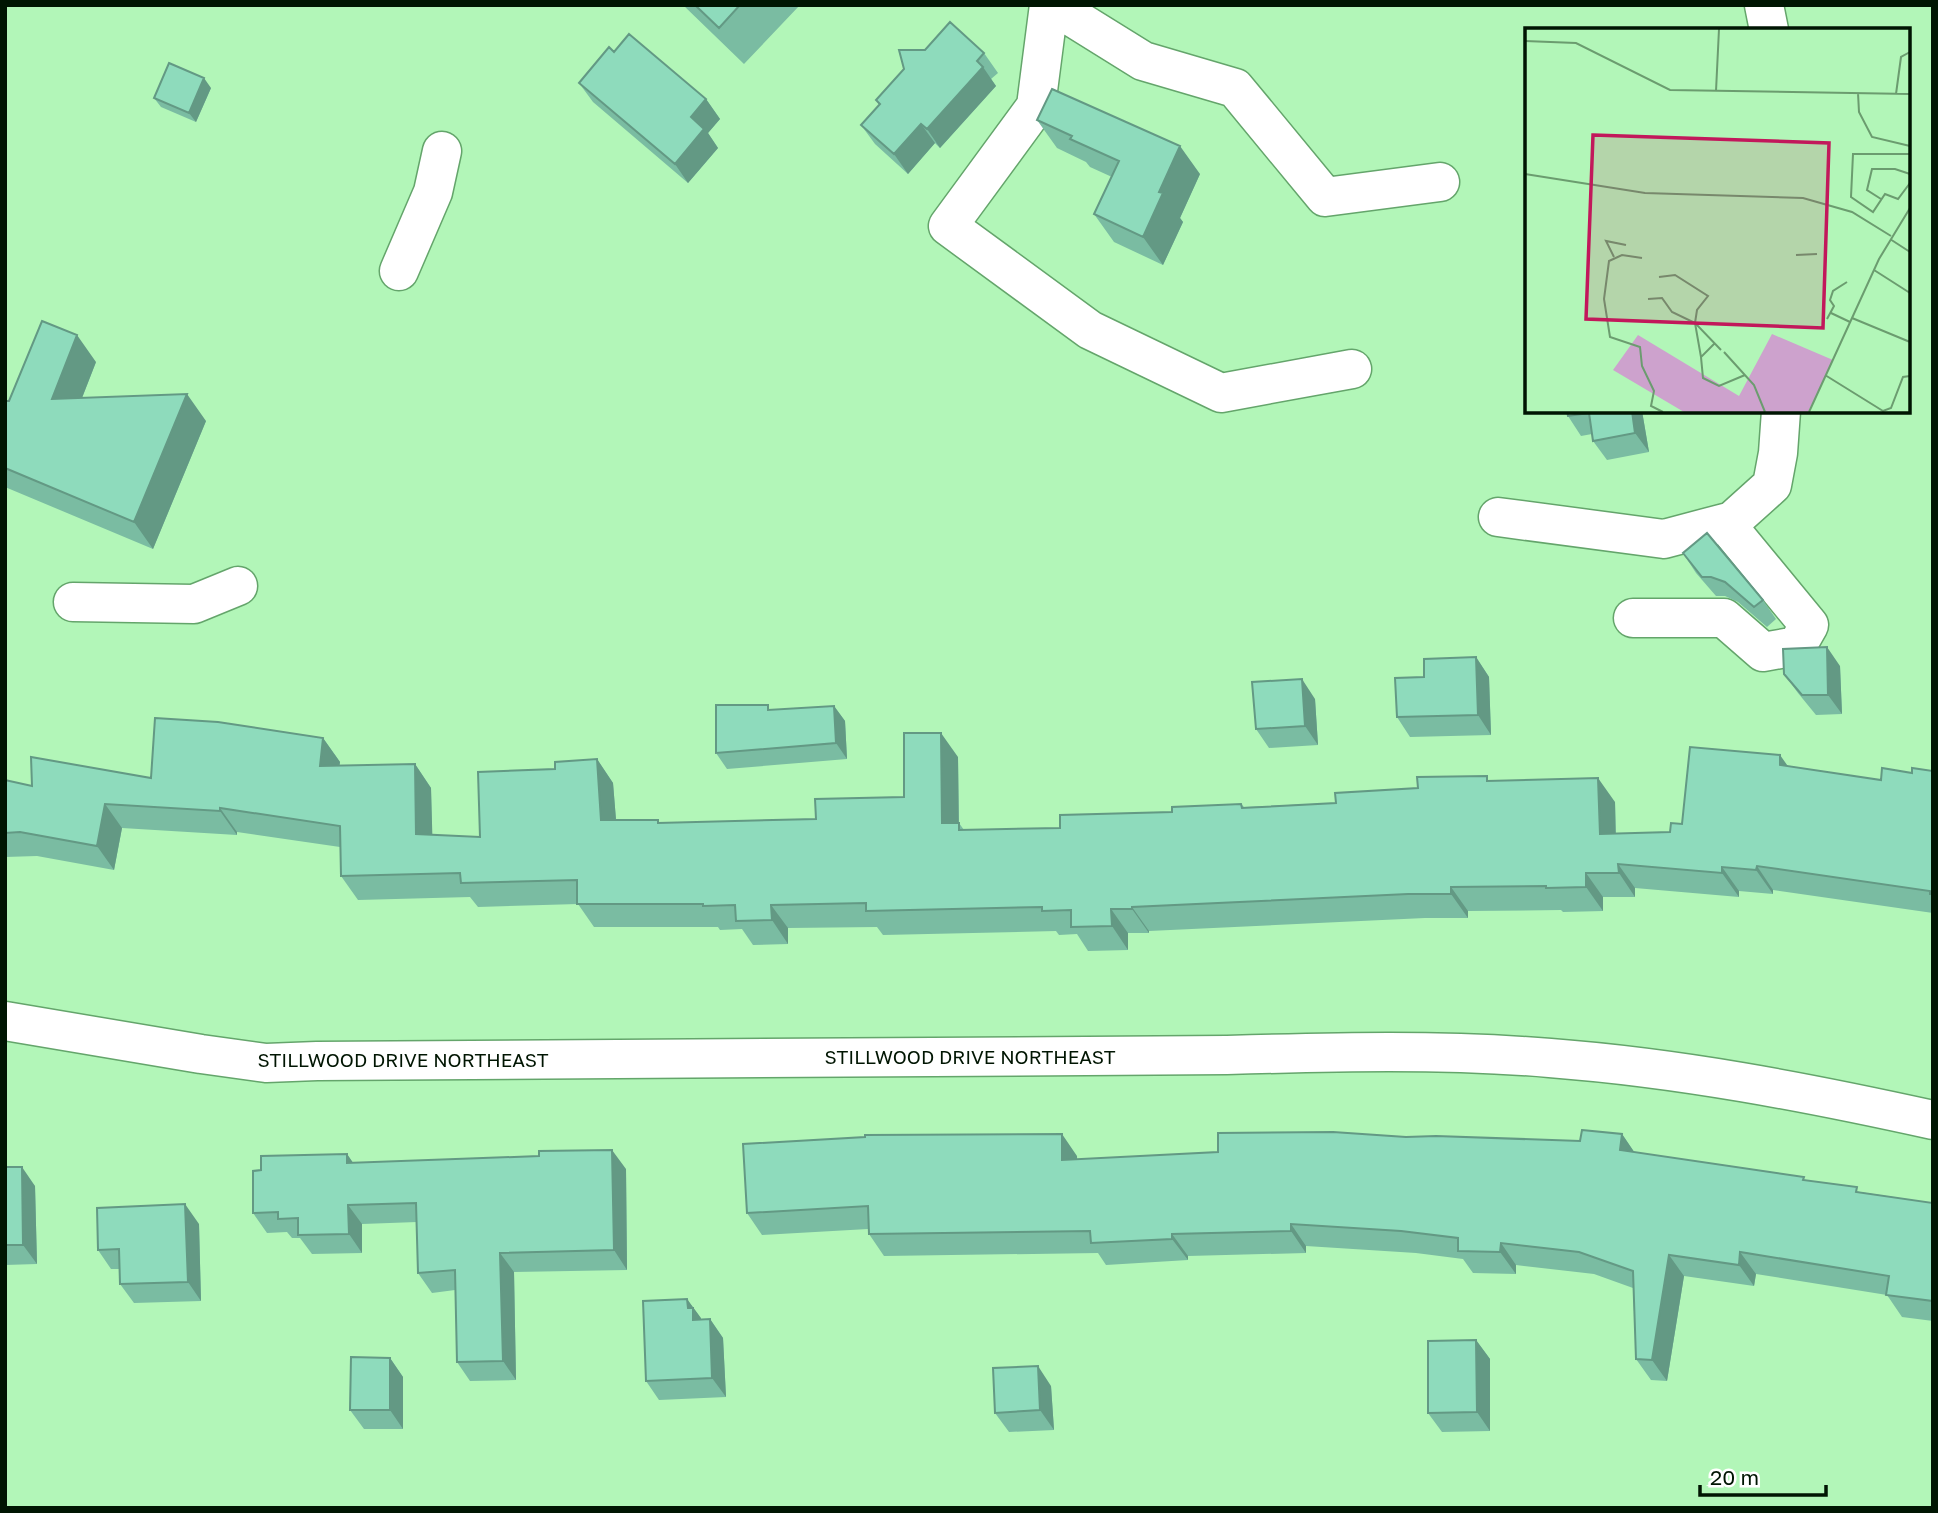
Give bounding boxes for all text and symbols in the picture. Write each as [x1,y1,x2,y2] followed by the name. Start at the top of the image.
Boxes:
[1525,28,1910,413] inset map
[824,1045,1116,1068] street label: STILLWOOD DRIVE NORTHEAST
[257,1048,549,1071] street label: STILLWOOD DRIVE NORTHEAST
[1700,1454,1826,1498] scale bar
[1710,1464,1759,1490] text: 20 m

